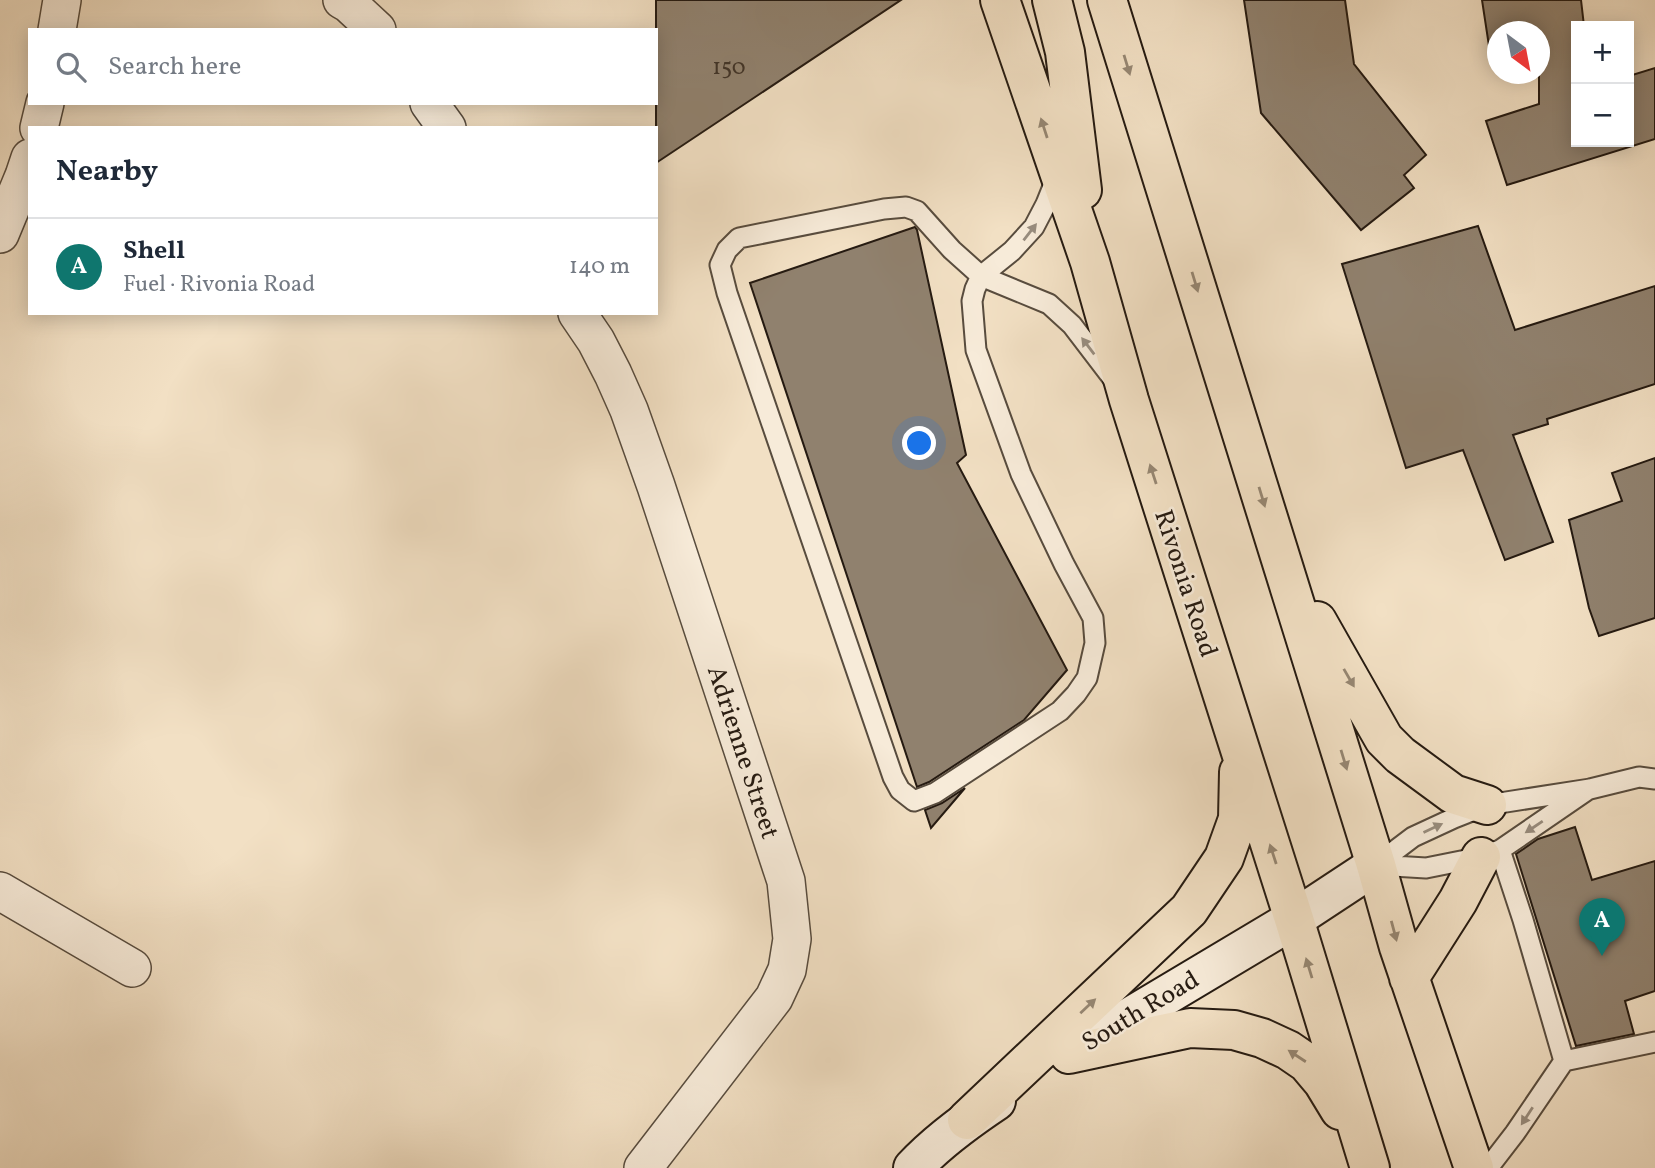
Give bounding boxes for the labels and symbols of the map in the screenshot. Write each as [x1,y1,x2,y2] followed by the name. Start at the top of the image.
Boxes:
[1487,21,1550,84] north arrow
[712,52,746,84] house number: 150
[1123,55,1133,76] one-way arrow
[1038,117,1048,138] one-way arrow
[1022,223,1037,241] one-way arrow
[1190,272,1201,293] one-way arrow
[1081,337,1095,355] one-way arrow
[902,426,936,460] your location
[1147,463,1157,484] one-way arrow
[1257,487,1267,508] one-way arrow
[1144,505,1226,662] street label: Rivonia Road
[697,661,787,844] street label: Adrienne Street
[1343,669,1355,688] one-way arrow
[1339,750,1349,771] one-way arrow
[1525,820,1543,834] one-way arrow
[1423,822,1443,834] one-way arrow
[1268,843,1278,864] one-way arrow
[1579,898,1625,956] pin: A
[1389,920,1400,942] one-way arrow
[1303,957,1313,978] one-way arrow
[1075,962,1207,1061] street label: South Road
[1079,998,1096,1014] one-way arrow
[1287,1050,1306,1063] one-way arrow
[1521,1106,1534,1125] one-way arrow

